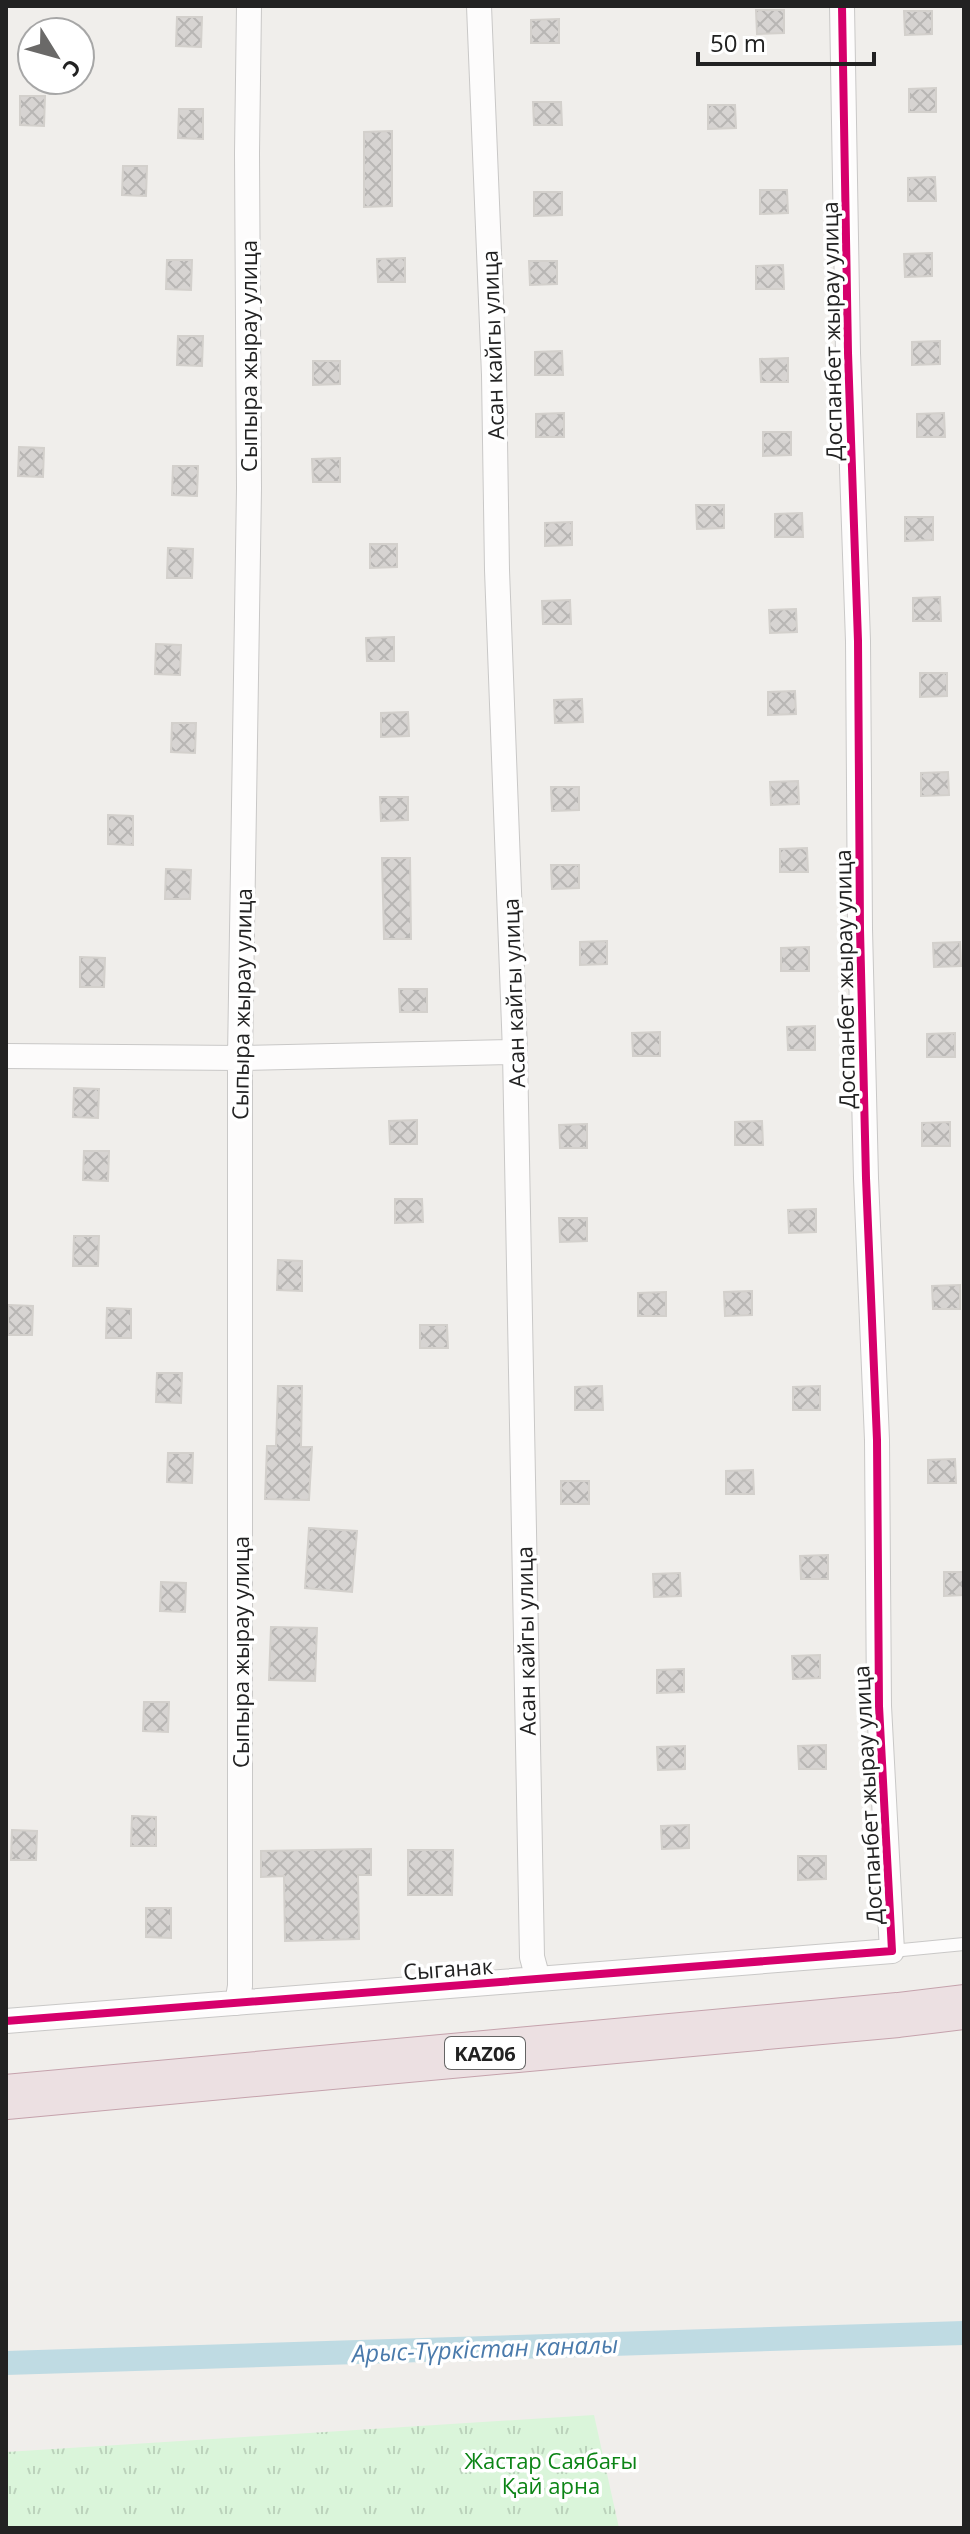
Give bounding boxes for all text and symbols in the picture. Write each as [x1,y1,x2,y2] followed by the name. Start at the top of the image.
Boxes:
[16,16,96,96] north arrow
[698,16,874,66] scale bar
[710,26,766,59] text: 50 m
[57,54,89,83] text: С
[814,201,848,461] street label: Доспанбет жырау улица
[233,240,263,472] street label: Сыпыра жырау улица
[474,250,510,440] street label: Асан кайгы улица
[827,849,861,1109] street label: Доспанбет жырау улица
[224,888,258,1120] street label: Сыпыра жырау улица
[495,898,531,1088] street label: Асан кайгы улица
[225,1536,255,1768] street label: Сыпыра жырау улица
[508,1546,542,1736] street label: Асан кайгы улица
[845,1665,889,1925] street label: Доспанбет жырау улица
[402,1950,495,1986] street label: Сыганак
[445,2037,525,2069] road number: KАZ06
[349,2327,619,2369] water label: Арыс-Түркістан каналы
[465,2445,638,2500] park label: Жастар Саябағы Қай арна

